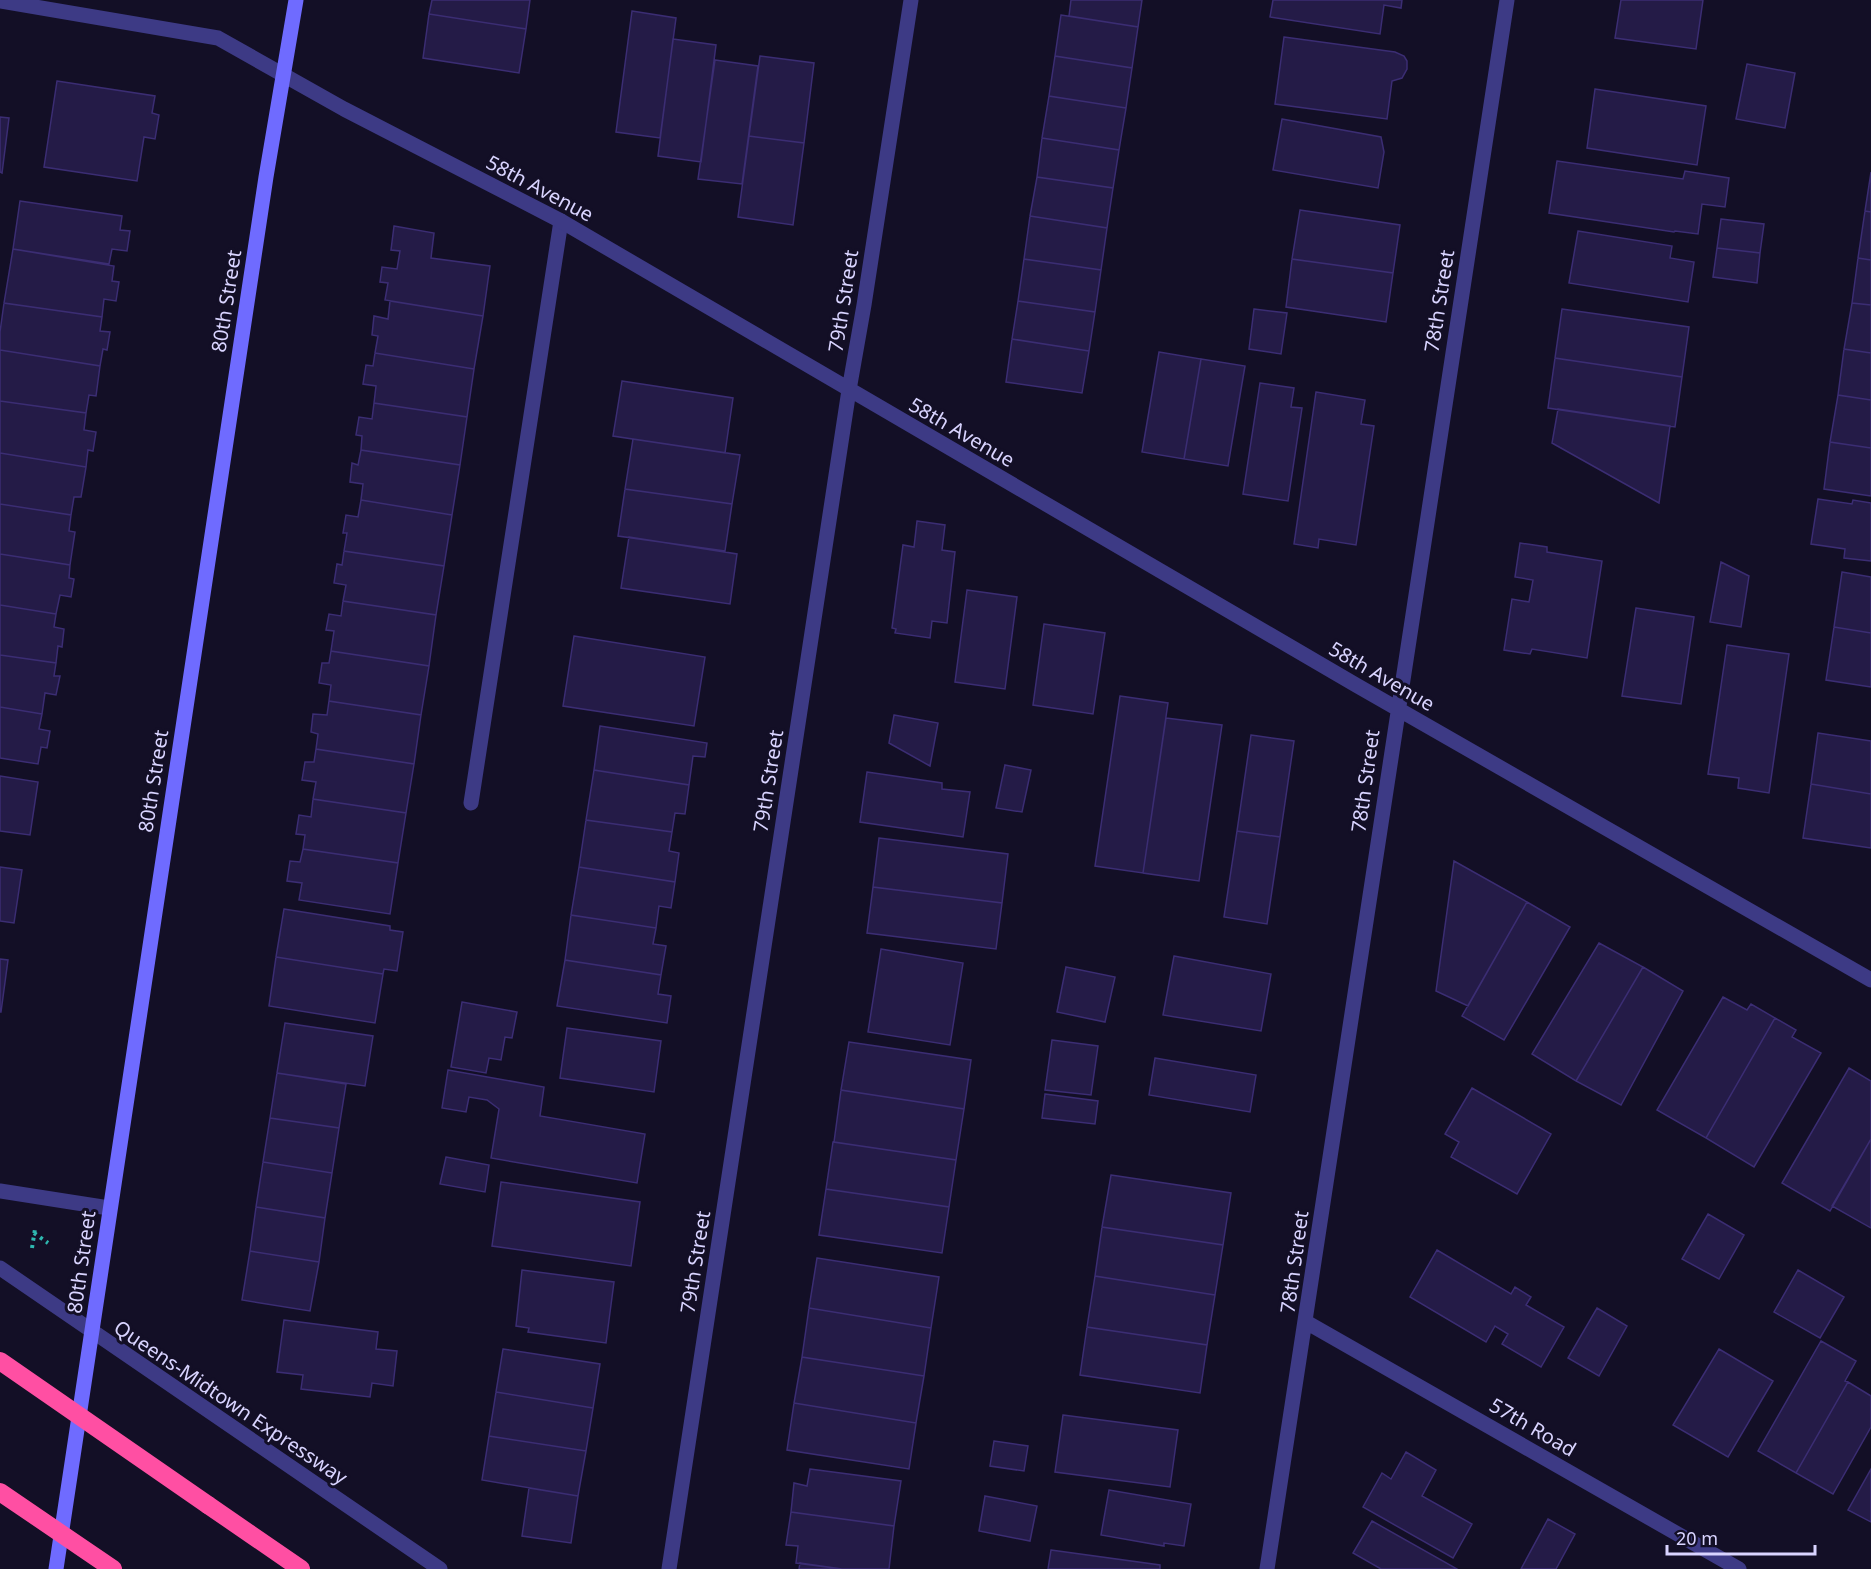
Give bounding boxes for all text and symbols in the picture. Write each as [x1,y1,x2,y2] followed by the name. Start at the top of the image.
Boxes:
[482,148,598,228] street label: 58th Avenue
[205,248,247,354] street label: 80th Street
[822,248,864,354] street label: 79th Street
[1418,248,1460,354] street label: 78th Street
[904,391,1020,473] street label: 58th Avenue
[1324,635,1440,717] street label: 58th Avenue
[132,728,174,834] street label: 80th Street
[747,728,789,834] street label: 79th Street
[1344,728,1386,834] street label: 78th Street
[60,1209,102,1315] street label: 80th Street
[674,1209,716,1315] street label: 79th Street
[1273,1209,1315,1315] street label: 78th Street
[109,1314,354,1491] street label: Queens-Midtown Expressway
[1485,1391,1581,1463] street label: 57th Road
[1667,1518,1816,1556] scale bar
[1676,1526,1718,1550] text: 20 m

